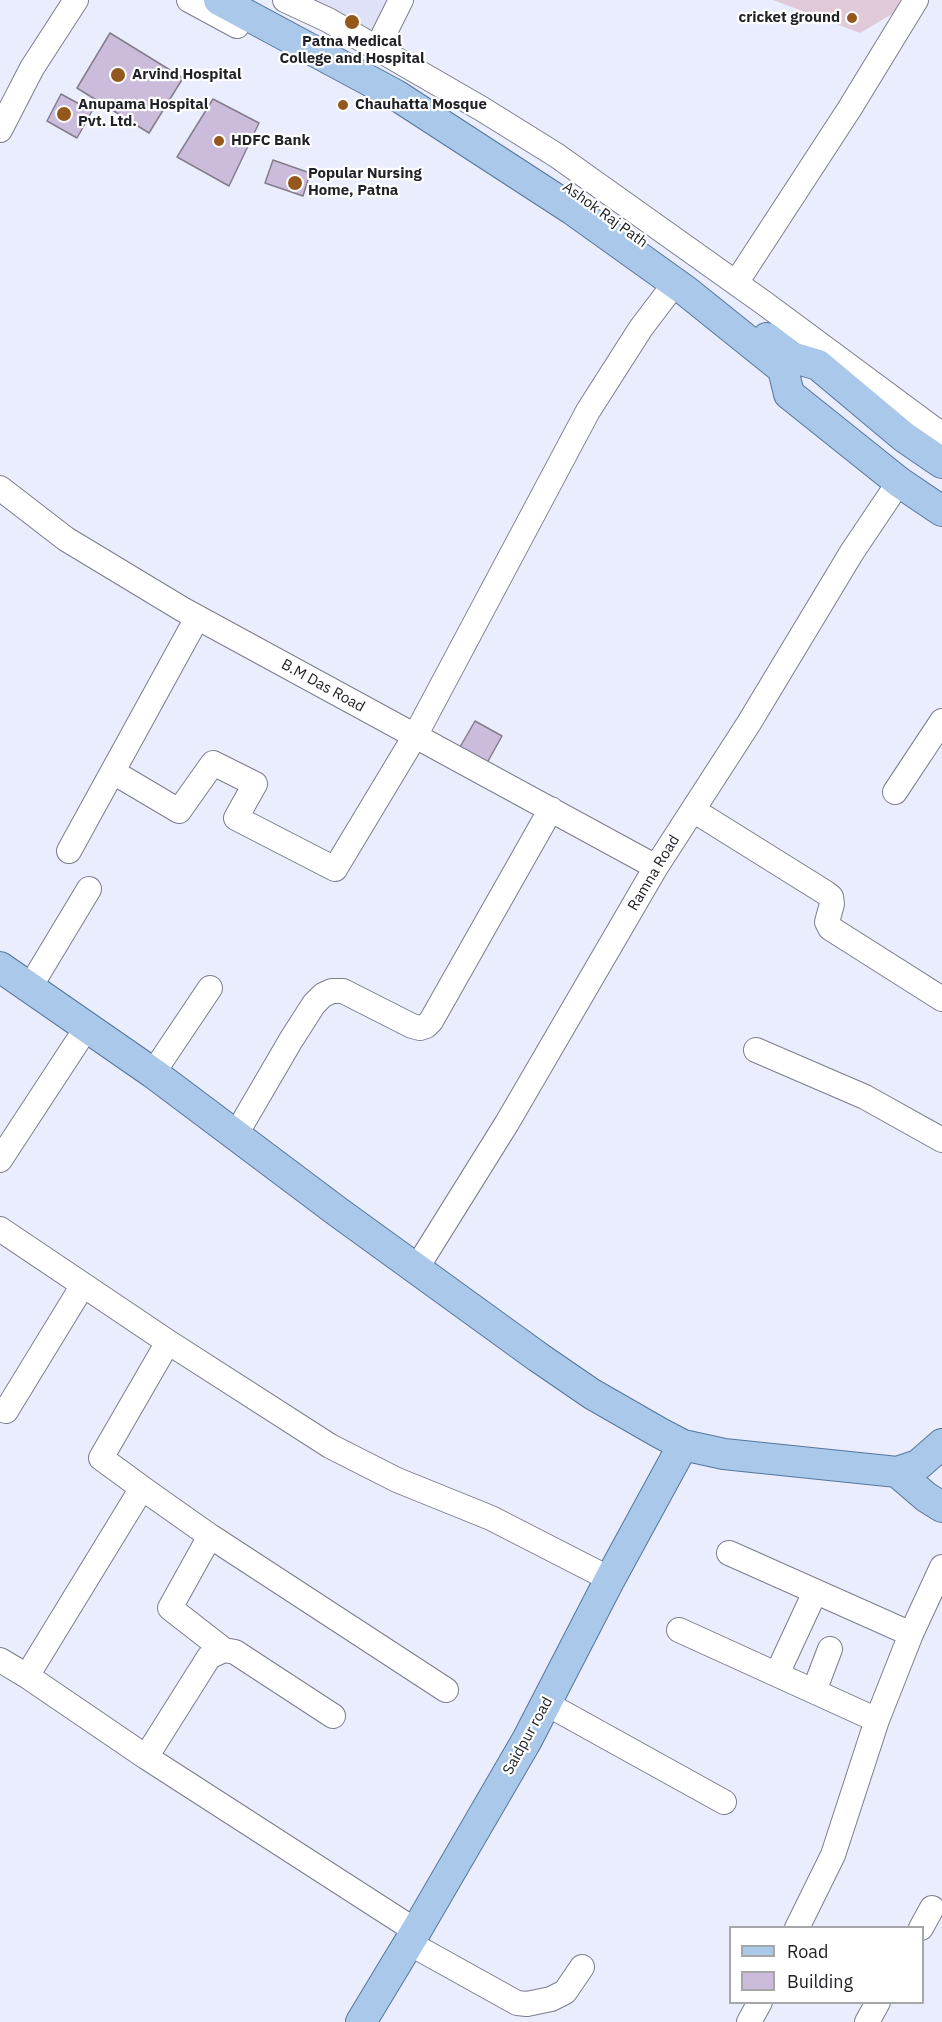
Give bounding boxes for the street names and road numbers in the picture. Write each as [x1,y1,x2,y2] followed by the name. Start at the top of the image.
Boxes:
[559,178,651,252] street label: Ashok Raj Path
[278,656,368,716] street label: B.M Das Road
[624,832,684,914] street label: Ramna Road
[499,1694,557,1778] street label: Saidpur road

